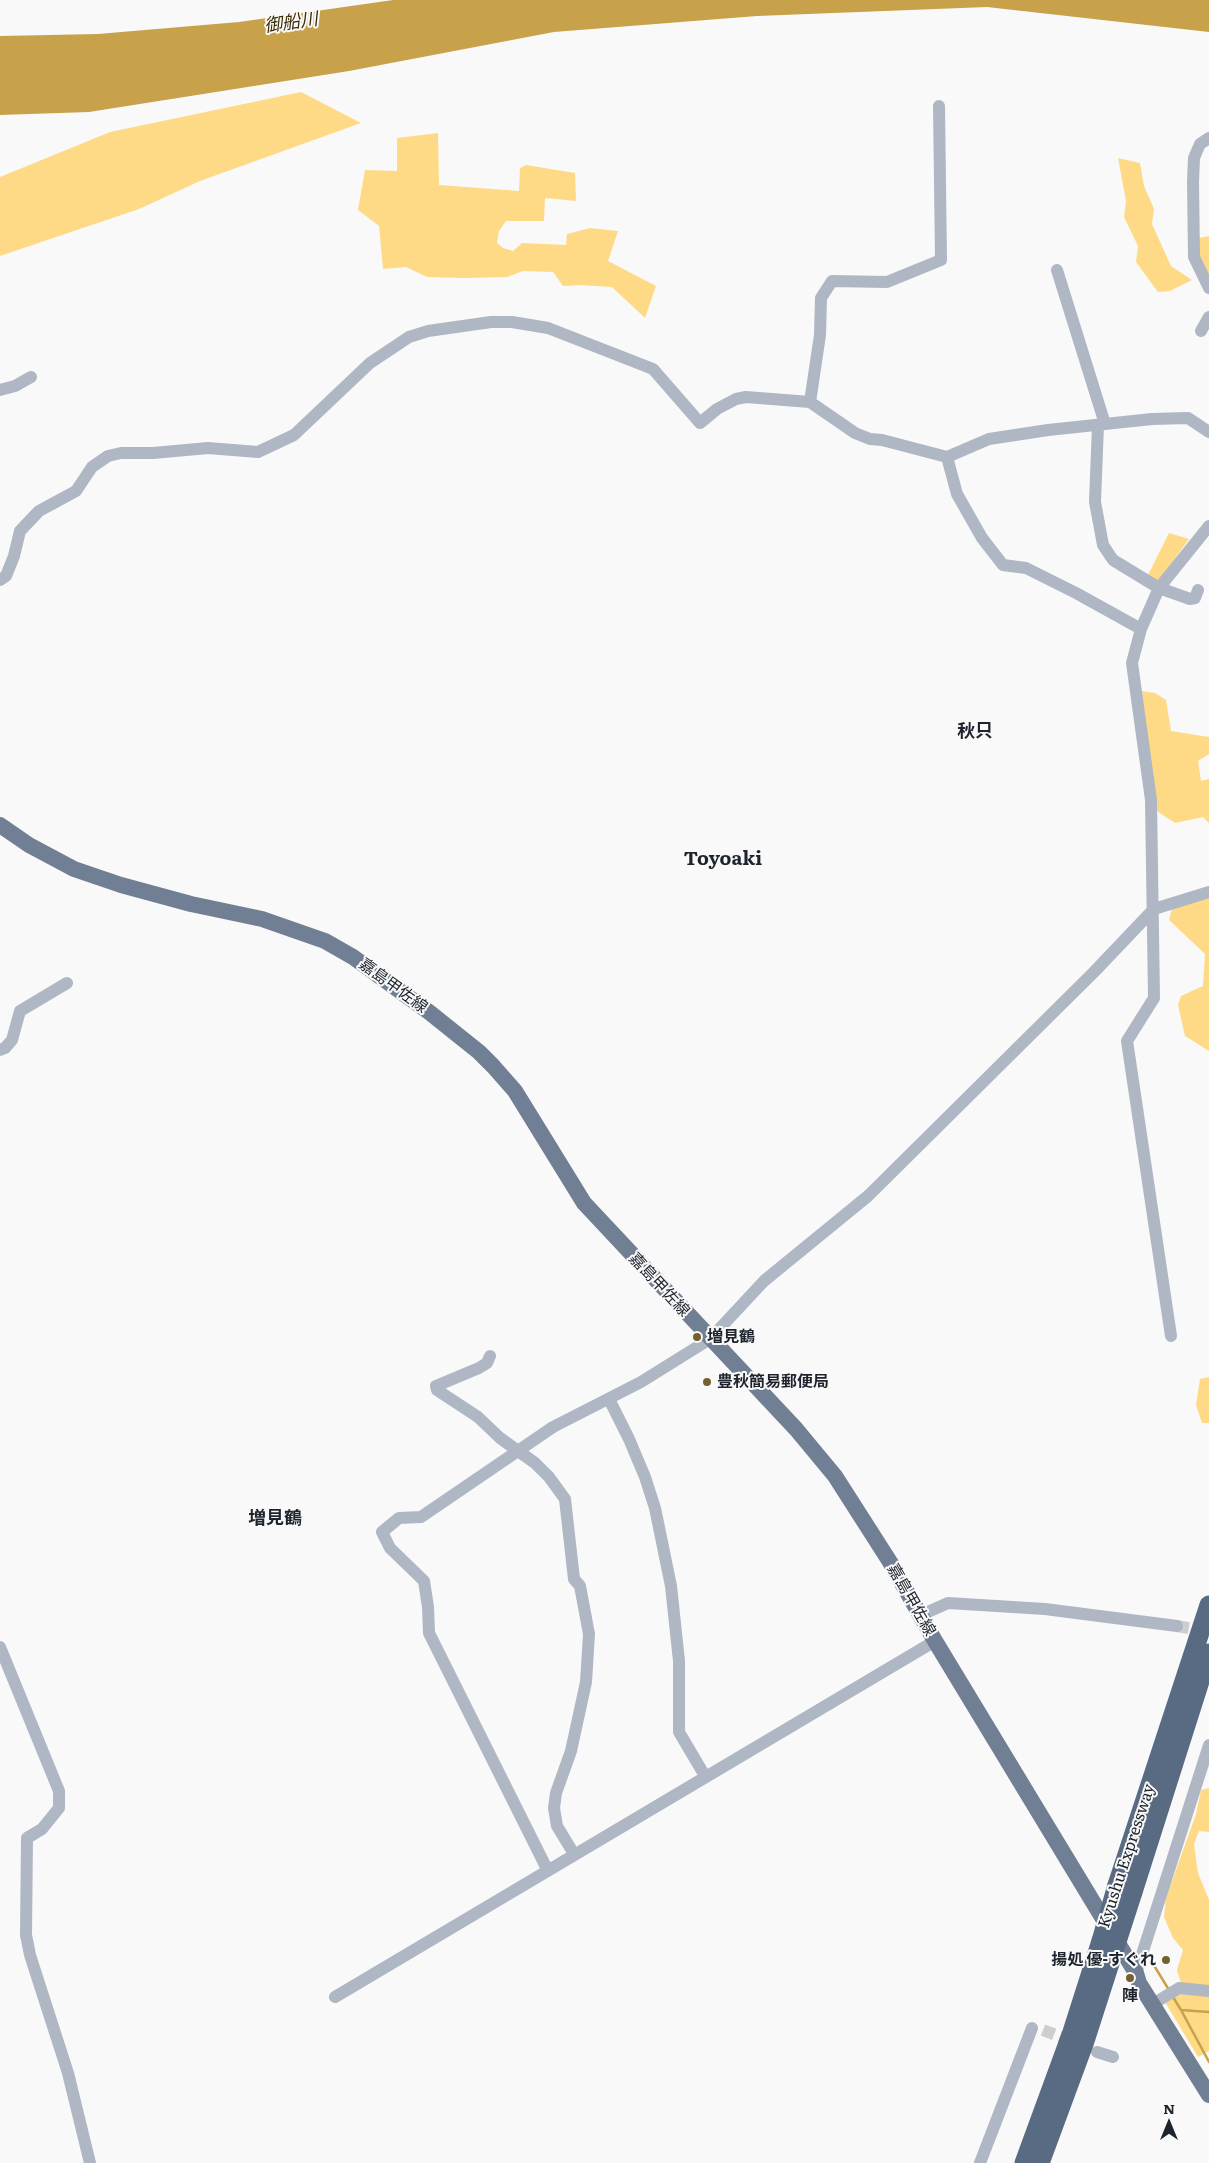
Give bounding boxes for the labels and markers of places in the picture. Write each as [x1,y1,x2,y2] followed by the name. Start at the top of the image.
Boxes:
[707,1327,755,1347] place label: 増見鶴
[691,1331,703,1343] marker: 増見鶴
[717,1372,829,1392] place label: 豊秋簡易郵便局
[701,1376,713,1388] marker: 豊秋簡易郵便局
[1051,1950,1156,1970] place label: 揚処 優-すぐれ
[1160,1954,1172,1966] marker: 揚処 優-すぐれ
[1124,1972,1136,1984] marker: 陣
[1122,1986,1138,2006] place label: 陣

